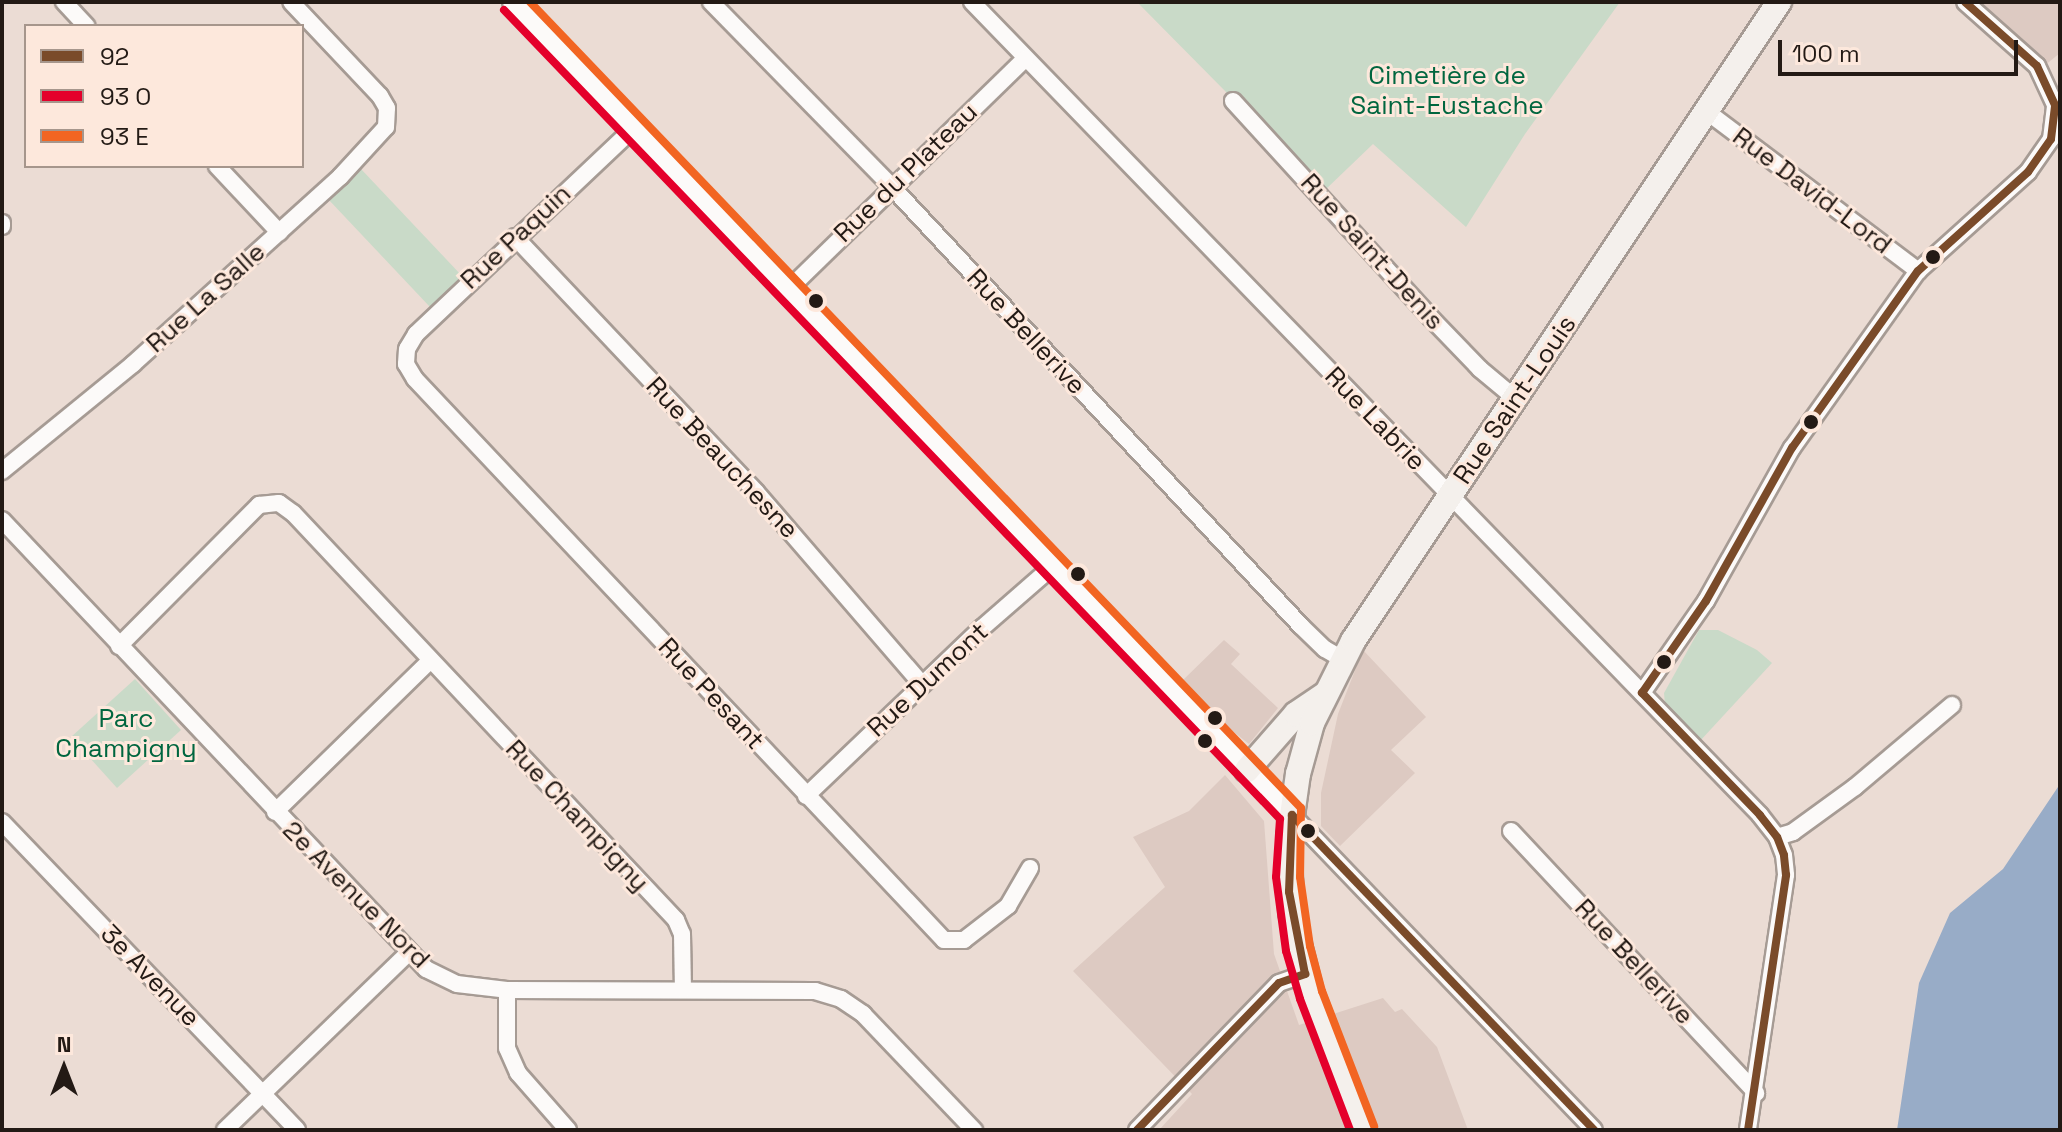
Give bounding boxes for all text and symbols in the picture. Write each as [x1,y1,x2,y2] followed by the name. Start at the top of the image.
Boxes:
[24,24,304,168] legend
[1782,24,2022,74] scale bar
[1792,38,1860,69] text: 100 m
[100,41,129,72] text: 92
[1350,60,1544,122] park label: Cimetière de Saint-Eustache
[100,81,151,112] text: 93 O
[828,97,984,249] street label: Rue du Plateau
[100,121,149,152] text: 93 E
[1726,121,1898,261] street label: Rue David-Lord
[1294,168,1450,336] street label: Rue Saint-Denis
[454,178,578,296] street label: Rue Paquin
[140,236,272,360] street label: Rue La Salle
[1925,249,1941,265] unlabelled marker
[960,263,1092,401] street label: Rue Bellerive
[808,293,824,309] unlabelled marker
[1447,310,1583,490] street label: Rue Saint-Louis
[1318,361,1432,477] street label: Rue Labrie
[639,371,805,545] street label: Rue Beauchesne
[1803,414,1819,430] unlabelled marker
[1070,566,1086,582] unlabelled marker
[861,616,995,744] street label: Rue Dumont
[651,632,771,756] street label: Rue Pesant
[1656,654,1672,670] unlabelled marker
[55,703,197,764] park label: Parc Champigny
[1207,710,1223,726] unlabelled marker
[1197,733,1213,749] unlabelled marker
[499,734,655,898] street label: Rue Champigny
[276,815,436,975] street label: 2e Avenue Nord
[1300,823,1316,839] unlabelled marker
[1568,893,1700,1031] street label: Rue Bellerive
[94,919,206,1033] street label: 3e Avenue
[24,1028,104,1108] north arrow
[57,1030,71,1058] text: N

